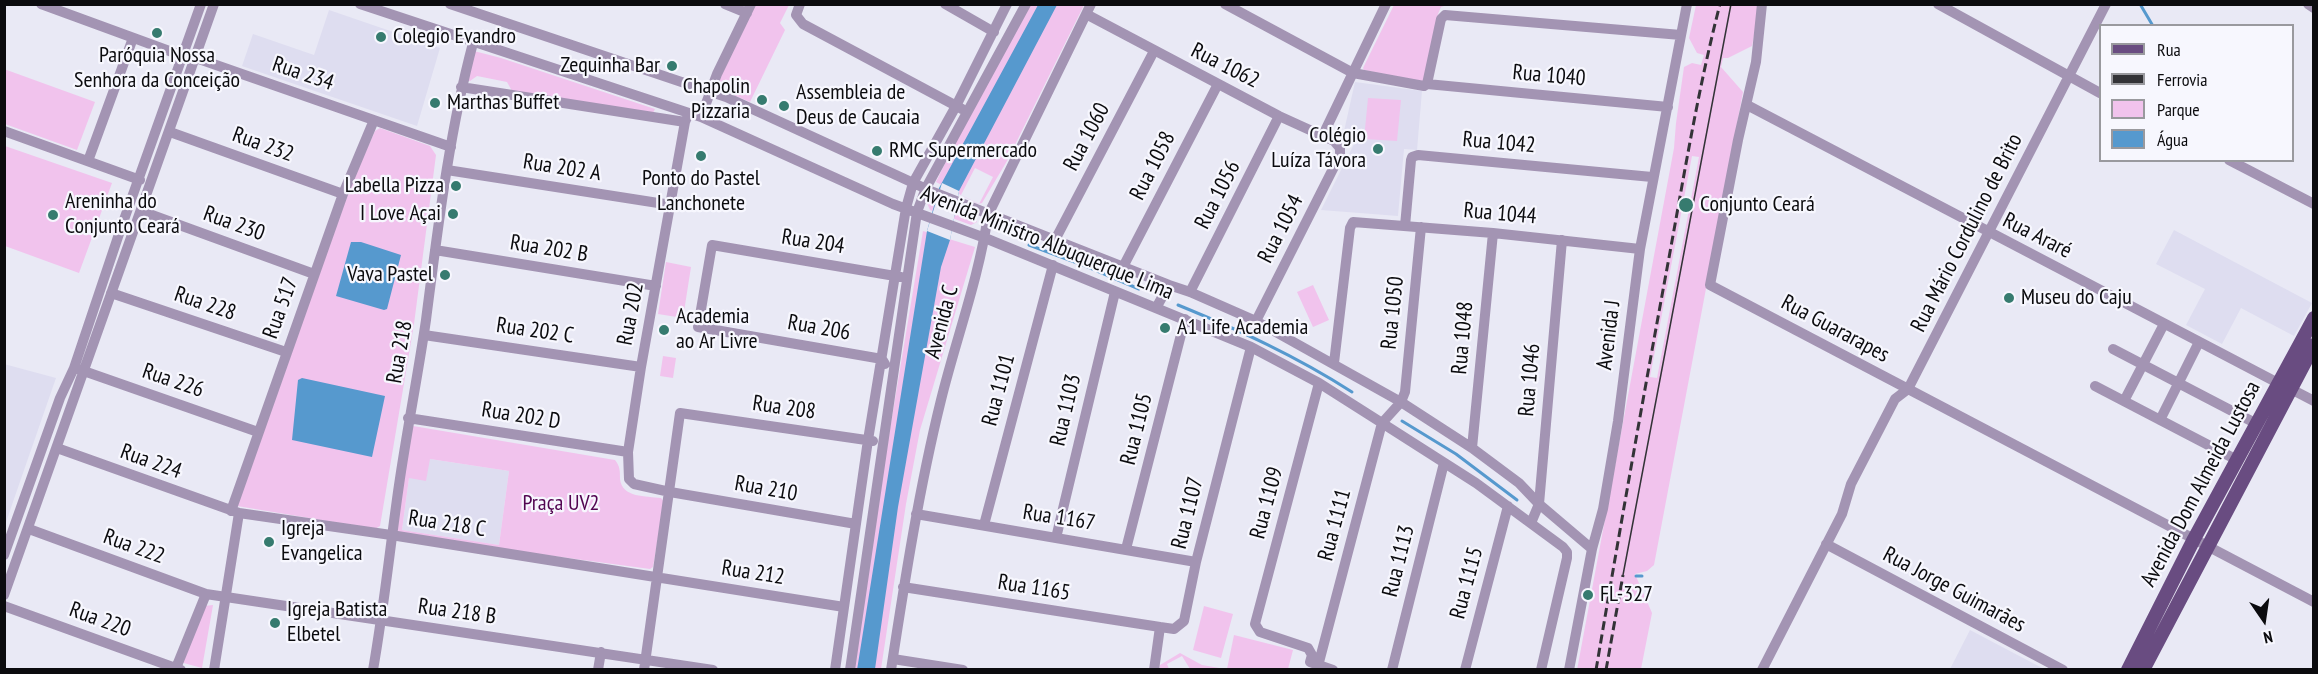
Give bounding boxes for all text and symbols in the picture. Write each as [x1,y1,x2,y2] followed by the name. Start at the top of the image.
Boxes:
[393,24,516,50] place label: Colegio Evandro
[2099,24,2294,162] legend
[150,26,164,40] marker: Paróquia Nossa Senhora da Conceição
[374,30,388,44] marker: Colegio Evandro
[1186,38,1264,94] street label: Rua 1062
[2157,38,2181,61] text: Rua
[74,43,240,94] place label: Paróquia Nossa Senhora da Conceição
[269,51,337,97] street label: Rua 234
[560,53,660,79] place label: Zequinha Bar
[665,59,679,73] marker: Zequinha Bar
[1511,60,1587,92] street label: Rua 1040
[2157,68,2207,91] text: Ferrovia
[683,74,750,125] place label: Chapolin Pizzaria
[796,80,920,132] place label: Assembleia de Deus de Caucaia
[447,90,559,116] place label: Marthas Buffet
[755,93,769,107] marker: Chapolin Pizzaria
[428,96,442,110] marker: Marthas Buffet
[1058,98,1116,176] street label: Rua 1060
[2157,98,2200,121] text: Parque
[777,99,791,113] marker: Assembleia de Deus de Caucaia
[229,122,297,168] street label: Rua 232
[1271,123,1366,174] place label: Colégio Luíza Távora
[1125,127,1181,205] street label: Rua 1058
[1461,127,1537,159] street label: Rua 1042
[2157,128,2188,151] text: Água
[1906,129,2028,337] street label: Rua Mário Cordulino de Brito
[889,138,1037,164] place label: RMC Supermercado
[1371,142,1385,156] marker: Colégio Luíza Távora
[870,144,884,158] marker: RMC Supermercado
[521,149,603,187] street label: Rua 202 A
[694,149,708,163] marker: Ponto do Pastel Lanchonete
[1190,156,1246,234] street label: Rua 1056
[642,166,760,218] place label: Ponto do Pastel Lanchonete
[345,173,444,199] place label: Labella Pizza
[449,179,463,193] marker: Labella Pizza
[917,180,1177,306] street label: Avenida Ministro Albuquerque Lima
[65,189,180,240] place label: Areninha do Conjunto Ceará
[1253,190,1309,268] street label: Rua 1054
[1700,192,1815,218] place label: Conjunto Ceará
[1677,196,1695,214] marker: Conjunto Ceará
[1462,198,1538,230] street label: Rua 1044
[200,201,268,247] street label: Rua 230
[360,201,441,227] place label: I Love Açai
[446,207,460,221] marker: I Love Açai
[1998,207,2076,265] street label: Rua Araré
[46,208,60,222] marker: Areninha do Conjunto Ceará
[780,224,846,260] street label: Rua 204
[508,230,590,268] street label: Rua 202 B
[347,262,433,288] place label: Vava Pastel
[438,268,452,282] marker: Vava Pastel
[258,274,304,342] street label: Rua 517
[1376,275,1410,351] street label: Rua 1050
[612,280,650,348] street label: Rua 202
[171,281,239,327] street label: Rua 228
[920,282,964,362] street label: Avenida C
[2021,285,2132,311] place label: Museu do Caju
[1776,290,1894,368] street label: Rua Guararapes
[2002,291,2016,305] marker: Museu do Caju
[1592,299,1626,371] street label: Avenida J
[1447,300,1479,376] street label: Rua 1048
[676,304,758,356] place label: Academia ao Ar Livre
[786,310,852,346] street label: Rua 206
[495,312,575,350] street label: Rua 202 C
[1177,315,1308,341] place label: A1 Life Academia
[382,319,418,385] street label: Rua 218
[1158,321,1172,335] marker: A1 Life Academia
[657,323,671,337] marker: Academia ao Ar Livre
[1514,342,1546,418] street label: Rua 1046
[977,351,1021,429] street label: Rua 1101
[139,358,207,404] street label: Rua 226
[1045,371,1087,449] street label: Rua 1103
[2136,377,2266,591] street label: Avenida Dom Almeida Lustosa
[1115,390,1159,468] street label: Rua 1105
[751,391,817,425] street label: Rua 208
[480,397,562,435] street label: Rua 202 D
[117,439,185,485] street label: Rua 224
[1245,464,1289,542] street label: Rua 1109
[733,471,799,507] street label: Rua 210
[1166,474,1210,552] street label: Rua 1107
[1313,486,1357,564] street label: Rua 1111
[523,491,599,517] park label: Praça UV2
[1021,499,1097,537] street label: Rua 1167
[406,505,488,543] street label: Rua 218 C
[281,516,363,568] place label: Igreja Evangelica
[1377,522,1421,600] street label: Rua 1113
[100,524,168,570] street label: Rua 222
[262,535,276,549] marker: Igreja Evangelica
[1878,541,2030,639] street label: Rua Jorge Guimarães
[1445,544,1489,622] street label: Rua 1115
[720,555,786,591] street label: Rua 212
[996,569,1072,607] street label: Rua 1165
[1600,582,1653,608] place label: FL-327
[1581,588,1595,602] marker: FL-327
[2234,590,2294,650] north arrow
[416,593,498,631] street label: Rua 218 B
[66,597,134,643] street label: Rua 220
[287,597,387,648] place label: Igreja Batista Elbetel
[268,616,282,630] marker: Igreja Batista Elbetel
[2262,627,2275,648] text: N

